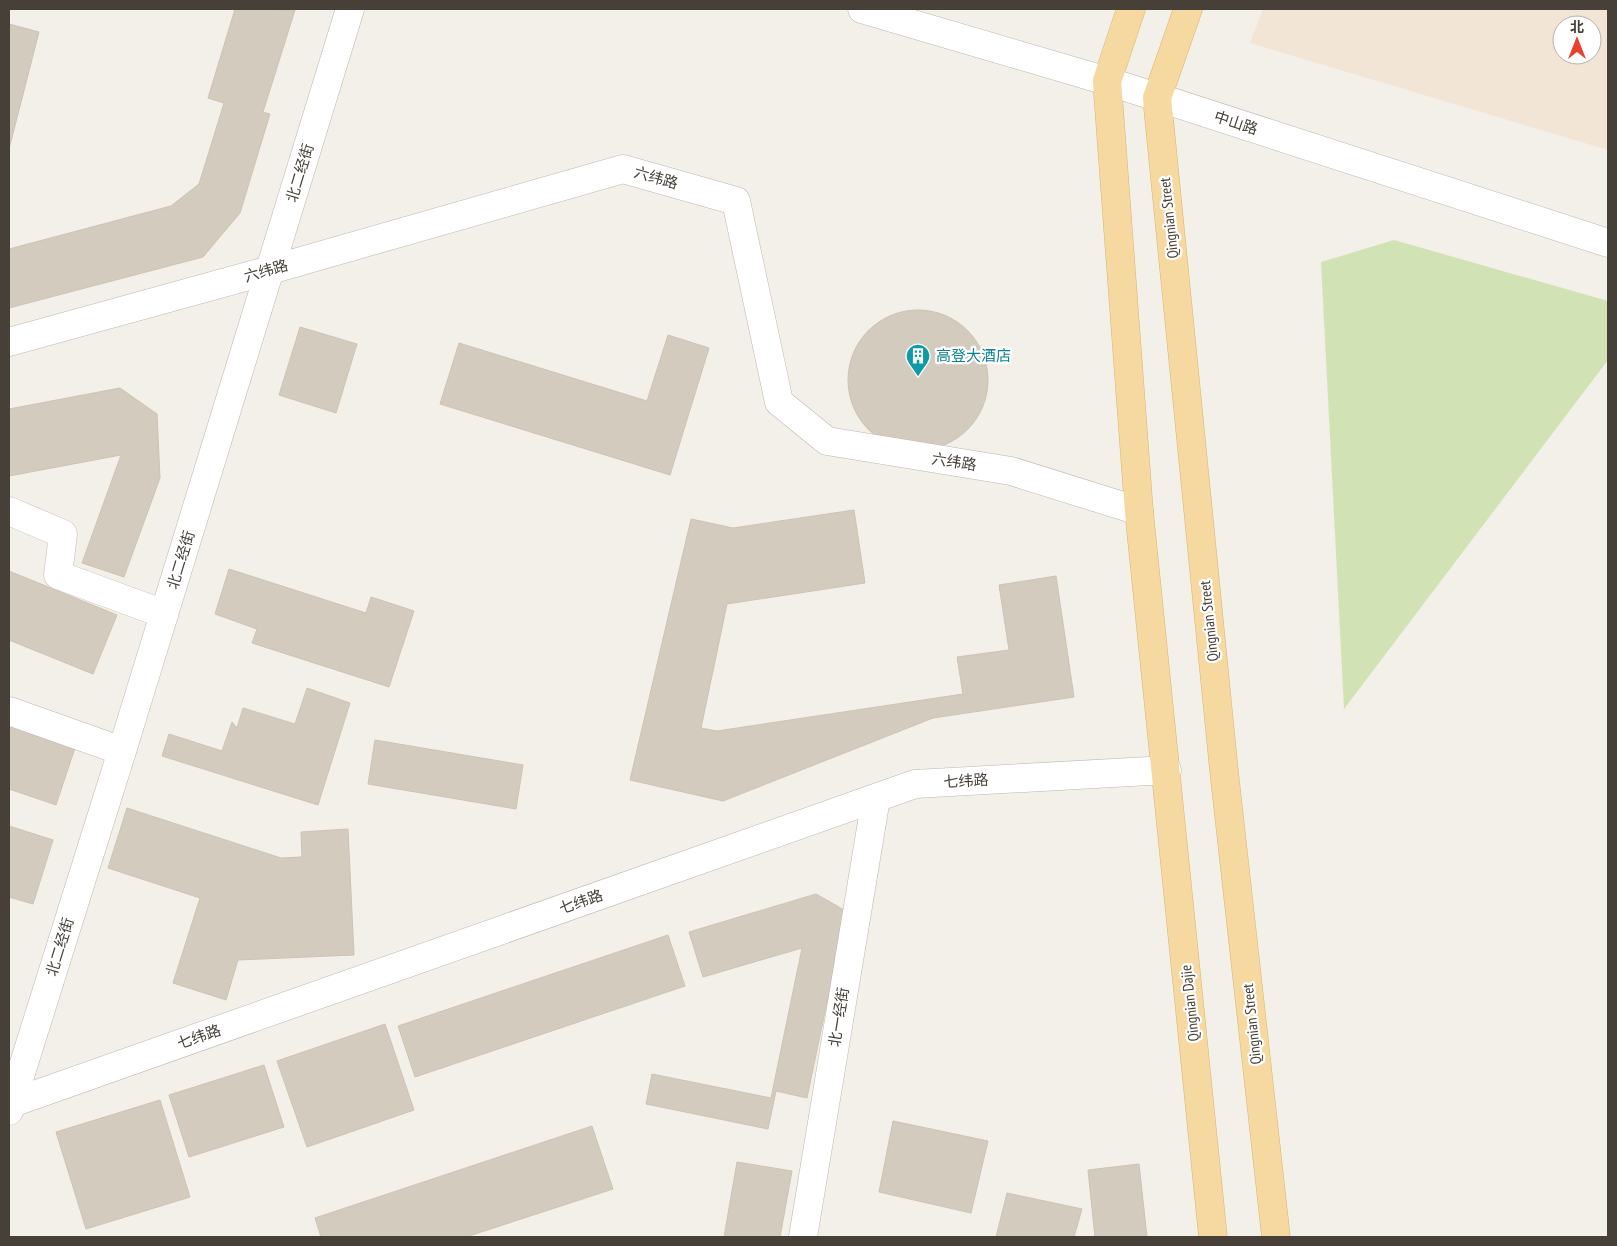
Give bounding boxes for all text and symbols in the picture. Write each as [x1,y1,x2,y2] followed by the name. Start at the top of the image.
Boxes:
[1552,15,1602,65] north arrow
[1570,18,1584,36] text: 北
[1212,107,1260,139] street label: 中山路
[282,141,317,204] street label: 北二经街
[632,162,680,193] street label: 六纬路
[1155,177,1182,259] street label: Qingnian Street
[242,255,290,286] street label: 六纬路
[905,343,931,377] building icon: 高登大酒店
[936,346,1011,365] place label: 高登大酒店
[930,449,978,474] street label: 六纬路
[163,528,198,591] street label: 北二经街
[1195,580,1222,662] street label: Qingnian Street
[943,770,989,791] street label: 七纬路
[556,885,605,918] street label: 七纬路
[42,915,77,978] street label: 北二经街
[1176,964,1203,1042] street label: Qingnian Dajie
[1238,983,1265,1065] street label: Qingnian Street
[824,986,853,1048] street label: 北一经街
[174,1020,223,1053] street label: 七纬路

